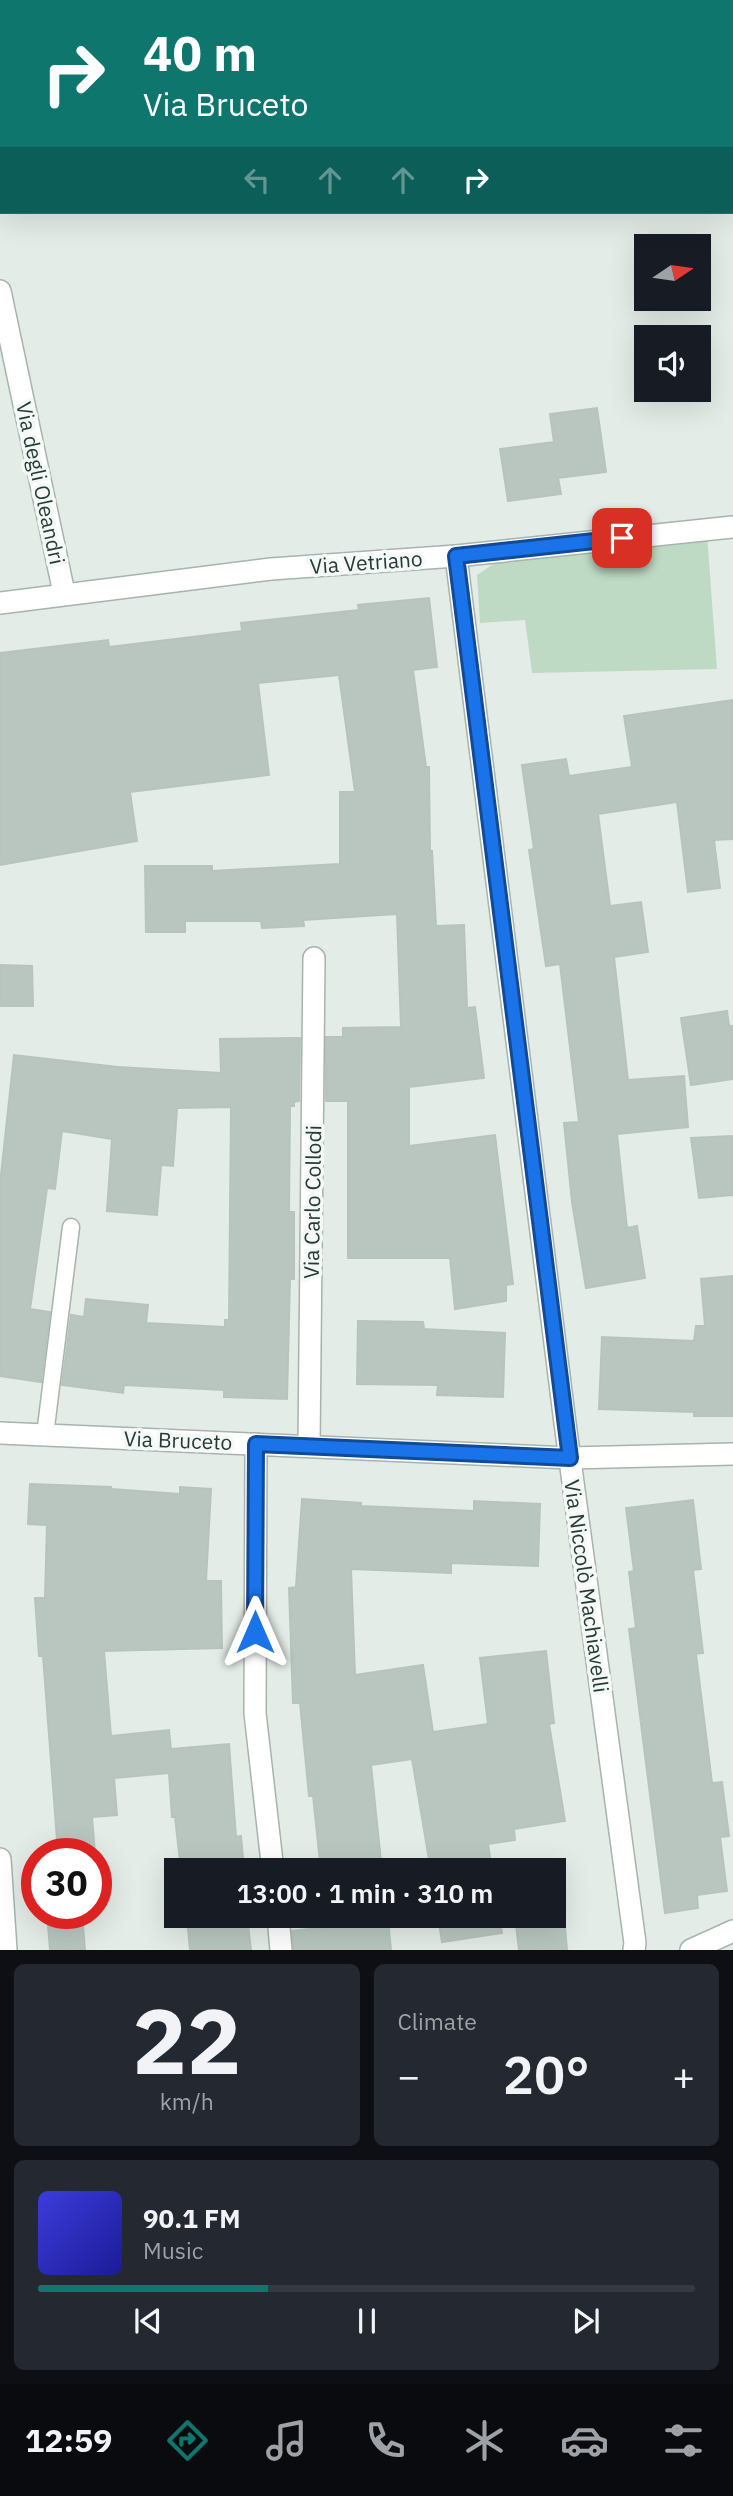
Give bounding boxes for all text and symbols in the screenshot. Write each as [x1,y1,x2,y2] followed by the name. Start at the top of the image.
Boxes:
[143,21,257,84] text: 40 m
[28,28,119,119] icon: right
[143,83,308,125] text: Via Bruceto
[238,161,276,199] icon: left
[311,161,349,199] icon: ahead
[384,161,422,199] icon: ahead
[457,161,495,199] icon: right
[634,234,710,312] north arrow
[634,234,711,402] map controls
[634,325,711,402] button: sound
[10,399,72,567] street label: Via degli Oleandri
[592,508,652,568] pin
[603,519,641,557] icon: arrive
[309,544,423,580] street label: Via Vetriano
[297,1125,327,1279] street label: Via Carlo Collodi
[123,1424,233,1456] street label: Via Bruceto
[558,1478,616,1694] street label: Via Niccolò Machiavelli
[218,1595,292,1669] position arrow
[21,1838,112,1929] speed limit sign: 30
[237,1876,493,1910] text: 13:00 · 1 min · 310 m
[132,1981,241,2099] text: 22
[398,2006,477,2036] text: Climate
[503,2041,590,2108] text: 20°
[398,2051,420,2100] text: −
[672,2051,695,2100] text: +
[160,2086,214,2116] text: km/h
[143,2201,241,2235] text: 90.1 FM
[143,2235,203,2265] text: Music
[129,2302,167,2340] icon: previous
[348,2302,386,2340] icon: pause
[567,2302,605,2340] icon: next
[163,2416,212,2465] icon: directions
[262,2416,311,2465] icon: music
[361,2416,410,2465] icon: phone
[460,2416,509,2465] icon: climate
[560,2416,609,2465] icon: car
[659,2416,708,2465] icon: filters
[25,2419,112,2461] text: 12:59

